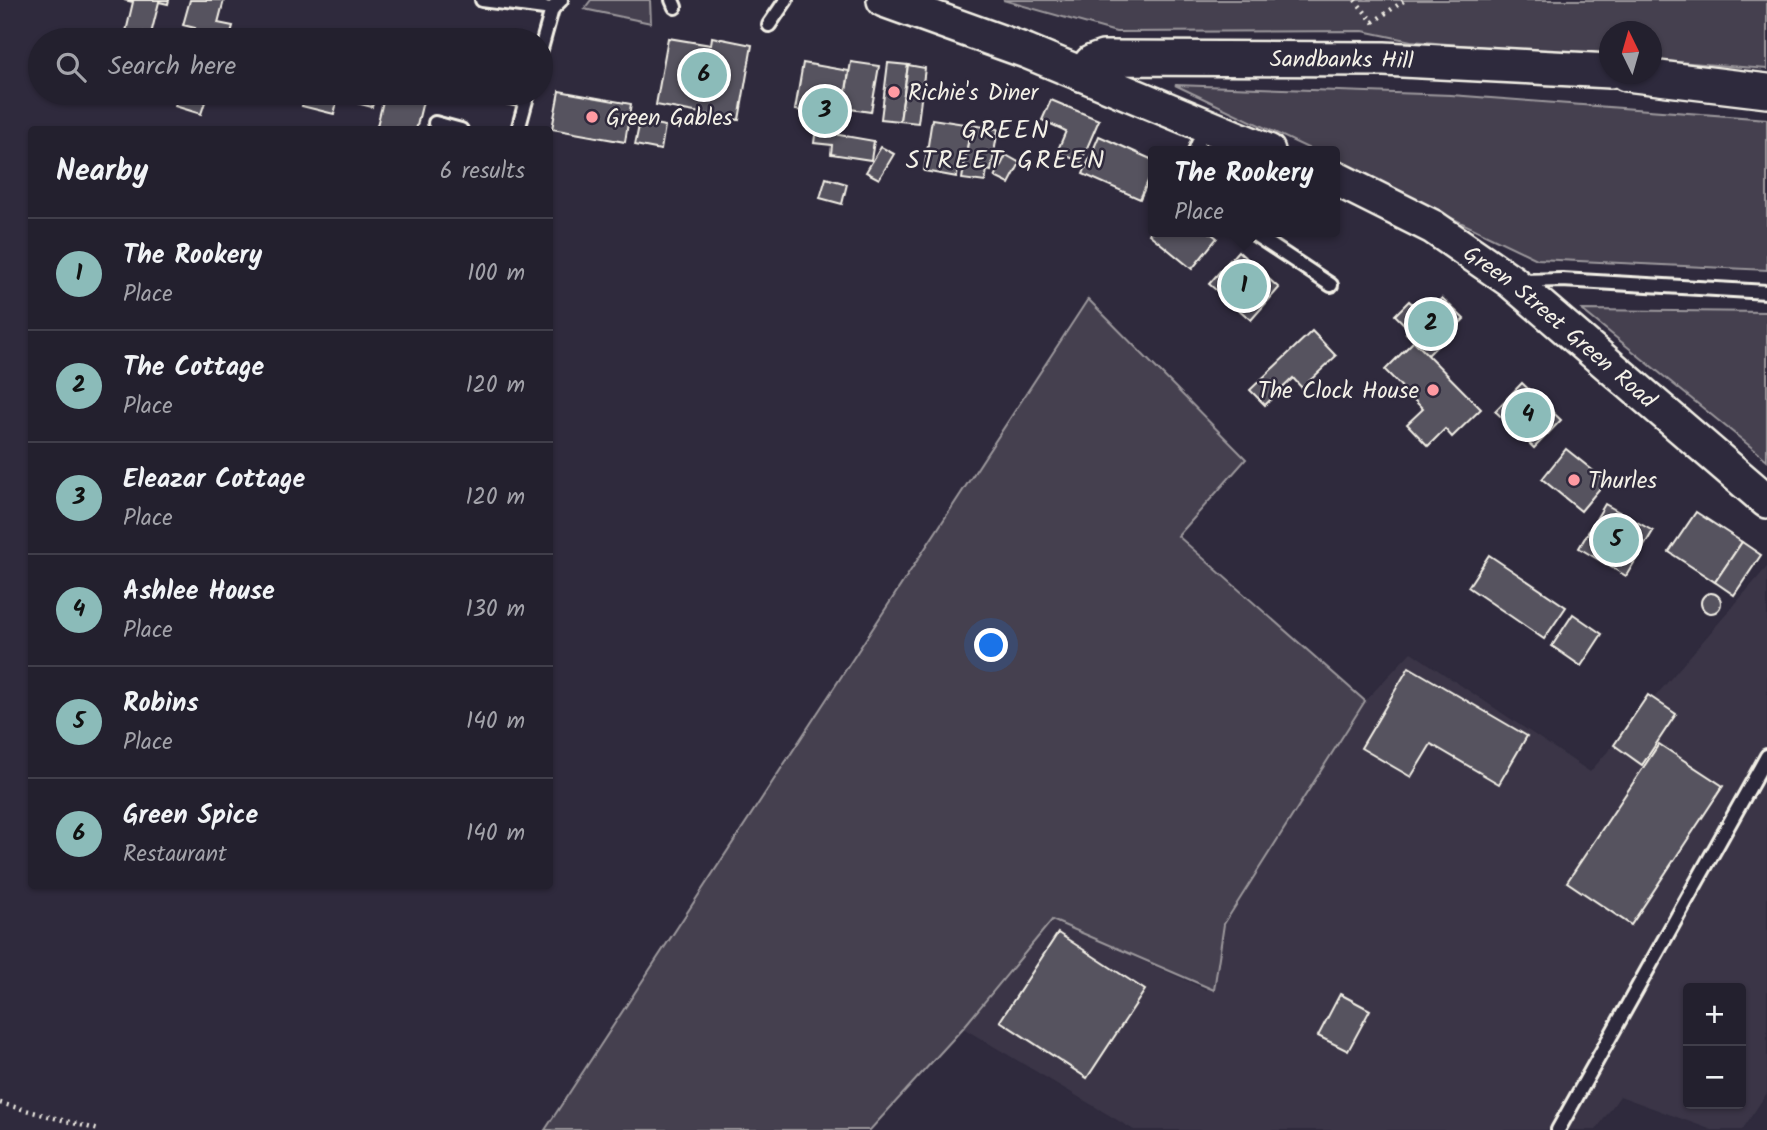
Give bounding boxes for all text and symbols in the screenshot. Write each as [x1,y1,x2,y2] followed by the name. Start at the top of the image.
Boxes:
[1599,21,1662,84] north arrow
[28,28,553,105] search box
[1270,43,1415,81] street label: Sandbanks Hill
[108,46,236,88] text: Search here
[52,48,90,86] icon: search
[681,49,727,101] pin: 6
[908,76,1040,112] place label: Richie's Diner
[886,84,902,100] marker: Richie's Diner
[802,85,848,137] pin: 3
[606,101,733,137] place label: Green Gables
[584,109,600,125] marker: Green Gables
[906,110,1106,182] district label: GREEN STREET GREEN
[1148,146,1340,237] popup
[56,148,148,196] text: Nearby
[1174,153,1314,195] text: The Rookery
[440,154,525,190] text: 6 results
[1174,195,1224,231] text: Place
[123,235,262,277] text: The Rookery
[1455,237,1664,419] street label: Green Street Green Road
[76,256,82,292] text: 1
[467,256,525,292] text: 100 m
[1221,260,1267,312] pin: 1
[123,277,173,313] text: Place
[1408,298,1454,350] pin: 2
[123,347,264,389] text: The Cottage
[72,368,86,404] text: 2
[465,368,525,404] text: 120 m
[1258,374,1419,410] place label: The Clock House
[1425,382,1441,398] marker: The Clock House
[123,389,173,425] text: Place
[1505,389,1551,441] pin: 4
[123,459,305,501] text: Eleazar Cottage
[1588,464,1657,500] place label: Thurles
[1566,472,1582,488] marker: Thurles
[73,480,85,516] text: 3
[465,480,525,516] text: 120 m
[123,501,173,537] text: Place
[1593,514,1639,566] pin: 5
[123,571,275,613] text: Ashlee House
[73,592,85,628] text: 4
[466,592,525,628] text: 130 m
[123,613,173,649] text: Place
[974,628,1008,662] your location
[123,683,199,725] text: Robins
[73,704,85,740] text: 5
[466,704,525,740] text: 140 m
[123,725,173,761] text: Place
[123,795,258,837] text: Green Spice
[73,816,85,852] text: 6
[466,816,525,852] text: 140 m
[123,837,227,873] text: Restaurant
[1683,983,1746,1109] map controls
[1683,983,1746,1046] button: +
[1683,1046,1746,1109] button: −

